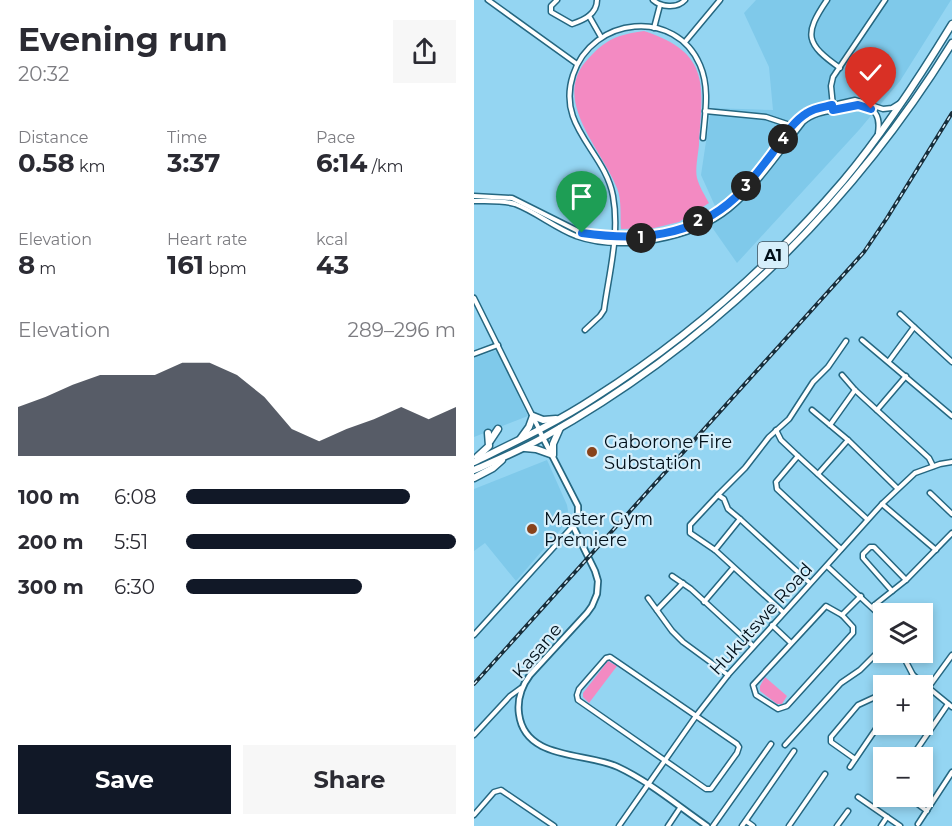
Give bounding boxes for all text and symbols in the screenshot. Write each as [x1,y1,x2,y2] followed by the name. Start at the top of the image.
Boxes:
[18,19,228,59] text: Evening run
[393,20,456,83] button: share
[845,47,896,109] pin
[854,56,887,89] icon: check
[18,62,69,86] text: 20:32
[768,124,798,154] pin: 4
[18,128,88,147] text: Distance
[167,128,207,147] text: Time
[316,128,355,147] text: Pace
[777,129,789,148] text: 4
[18,147,75,179] text: 0.58
[167,147,221,179] text: 3:37
[316,147,367,179] text: 6:14
[75,157,105,176] text: km
[367,157,404,176] text: /km
[556,171,607,233] pin
[731,171,761,201] pin: 3
[741,176,751,195] text: 3
[565,180,598,213] icon: arrive
[683,206,713,236] pin: 2
[693,211,703,230] text: 2
[626,223,656,253] pin: 1
[638,228,644,247] text: 1
[18,230,92,249] text: Elevation
[167,230,247,249] text: Heart rate
[316,230,348,249] text: kcal
[758,242,788,268] road number: A1
[18,249,35,281] text: 8
[167,249,204,281] text: 161
[316,249,349,281] text: 43
[35,259,56,278] text: m
[204,259,247,278] text: bpm
[18,318,110,342] text: Elevation
[348,318,456,342] text: 289–296 m
[604,431,732,474] place label: Gaborone Fire Substation
[585,445,599,459] marker: Gaborone Fire Substation
[18,485,80,509] text: 100 m
[114,485,156,509] text: 6:08
[544,508,653,551] place label: Master Gym Premiere
[525,522,539,536] marker: Master Gym Premiere
[18,530,84,554] text: 200 m
[114,530,148,554] text: 5:51
[705,558,817,680] street label: Hukutswe Road
[18,575,84,599] text: 300 m
[114,575,155,599] text: 6:30
[873,603,933,807] map controls
[873,603,933,663] button: layers
[507,619,567,683] street label: Kasane
[873,675,933,735] button: +
[18,745,231,814] button: Save
[243,745,456,814] button: Share
[873,747,933,807] button: −

